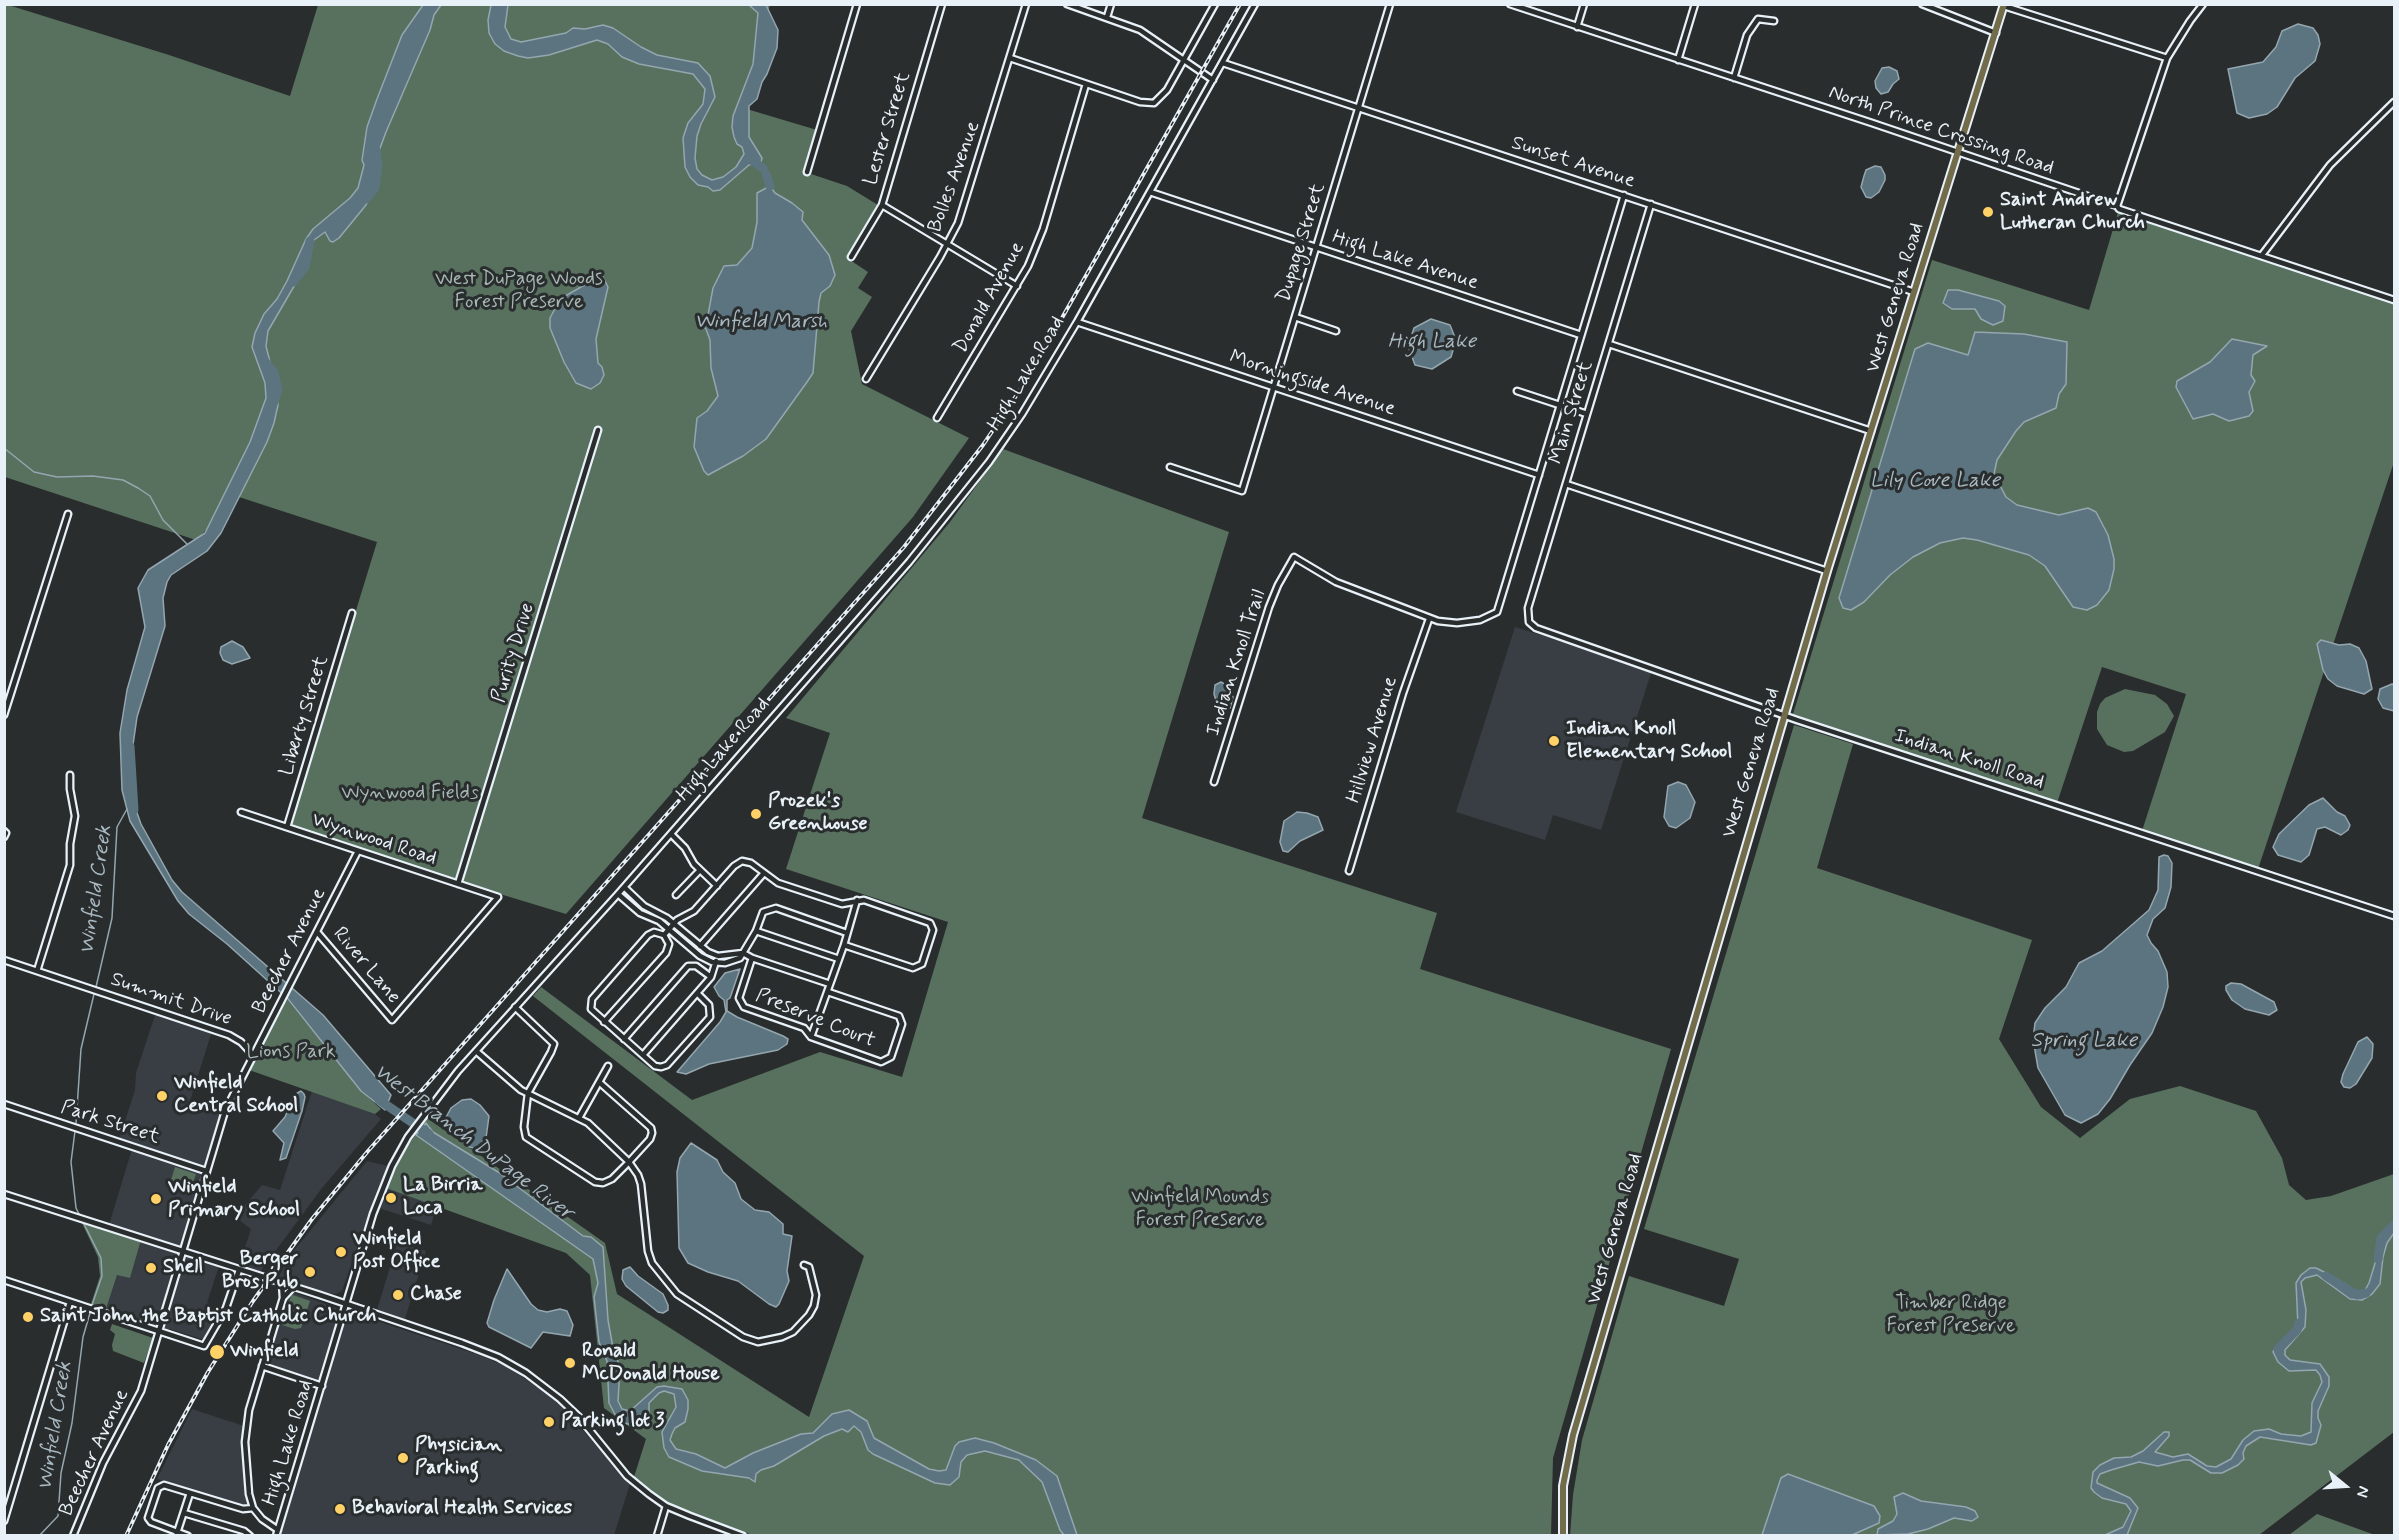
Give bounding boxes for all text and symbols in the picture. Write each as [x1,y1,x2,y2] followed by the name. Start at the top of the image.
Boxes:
[859,70,917,188] street label: Lester Street
[1825,81,2057,181] street label: North Prince Crossing Road
[924,118,986,236] street label: Bolles Avenue
[1508,132,1638,194] street label: Sunset Avenue
[1273,181,1331,305] street label: Dupage Street
[2000,189,2145,236] place label: Saint Andrew Lutheran Church
[1981,205,1995,219] marker: Saint Andrew Lutheran Church
[1862,220,1930,376] street label: West Geneva Road
[1329,226,1481,296] street label: High Lake Avenue
[949,238,1031,358] street label: Donald Avenue
[435,268,603,315] park label: West DuPage Woods Forest Preserve
[694,310,828,336] water label: Winfield Marsh
[983,312,1071,436] street label: High Lake Road
[1388,330,1476,356] water label: High Lake
[1226,346,1398,422] street label: Morningside Avenue
[1545,359,1599,467] street label: Main Street
[1870,469,2000,495] water label: Lily Cove Lake
[1202,587,1272,739] street label: Indian Knoll Trail
[487,600,541,706] street label: Purity Drive
[275,653,335,779] street label: Liberty Street
[1342,674,1404,806] street label: Hillview Avenue
[1718,685,1786,841] street label: West Geneva Road
[672,693,776,807] street label: High Lake Road
[1566,718,1732,765] place label: Indian Knoll Elementary School
[1891,724,2047,796] street label: Indian Knoll Road
[1547,734,1561,748] marker: Indian Knoll Elementary School
[341,782,479,806] park label: Wynwood Fields
[768,790,868,837] place label: Prozek's Greenhouse
[749,807,763,821] marker: Prozek's Greenhouse
[309,809,439,871] street label: Wynwood Road
[75,824,119,956] water label: Winfield Creek
[248,884,332,1018] street label: Beecher Avenue
[327,923,405,1009] street label: River Lane
[107,968,235,1032] street label: Summit Drive
[752,984,878,1054] street label: Preserve Court
[2031,1029,2137,1055] water label: Spring Lake
[246,1041,336,1065] park label: Lions Park
[368,1060,578,1226] water label: West Branch DuPage River
[174,1072,298,1119] place label: Winfield Central School
[155,1089,169,1103] marker: Winfield Central School
[58,1096,162,1150] street label: Park Street
[1583,1151,1649,1307] street label: West Geneva Road
[403,1174,482,1221] place label: La Birria Loca
[168,1176,300,1223] place label: Winfield Primary School
[1131,1186,1269,1233] park label: Winfield Mounds Forest Preserve
[384,1191,398,1205] marker: La Birria Loca
[149,1192,163,1206] marker: Winfield Primary School
[353,1228,440,1275] place label: Winfield Post Office
[334,1245,348,1259] marker: Winfield Post Office
[222,1248,298,1295] place label: Berger Bros Pub
[163,1256,203,1280] place label: Shell
[144,1261,158,1275] marker: Shell
[303,1265,317,1279] marker: Berger Bros Pub
[410,1283,462,1307] place label: Chase
[391,1288,405,1302] marker: Chase
[1887,1292,2015,1339] park label: Timber Ridge Forest Preserve
[40,1305,376,1329] place label: Saint John the Baptist Catholic Church
[21,1310,35,1324] marker: Saint John the Baptist Catholic Church
[230,1340,299,1364] place label: Winfield
[582,1340,720,1387] place label: Ronald McDonald House
[208,1343,226,1361] marker: Winfield
[563,1356,577,1370] marker: Ronald McDonald House
[33,1360,79,1492] water label: Winfield Creek
[259,1377,319,1509] street label: High Lake Road
[55,1386,135,1520] street label: Beecher Avenue
[561,1410,664,1434] place label: Parking lot 3
[542,1415,556,1429] marker: Parking lot 3
[415,1434,502,1481] place label: Physician Parking
[396,1451,410,1465] marker: Physician Parking
[2315,1456,2375,1516] north arrow
[2351,1483,2374,1500] text: N
[352,1497,572,1521] place label: Behavioral Health Services
[333,1502,347,1516] marker: Behavioral Health Services

